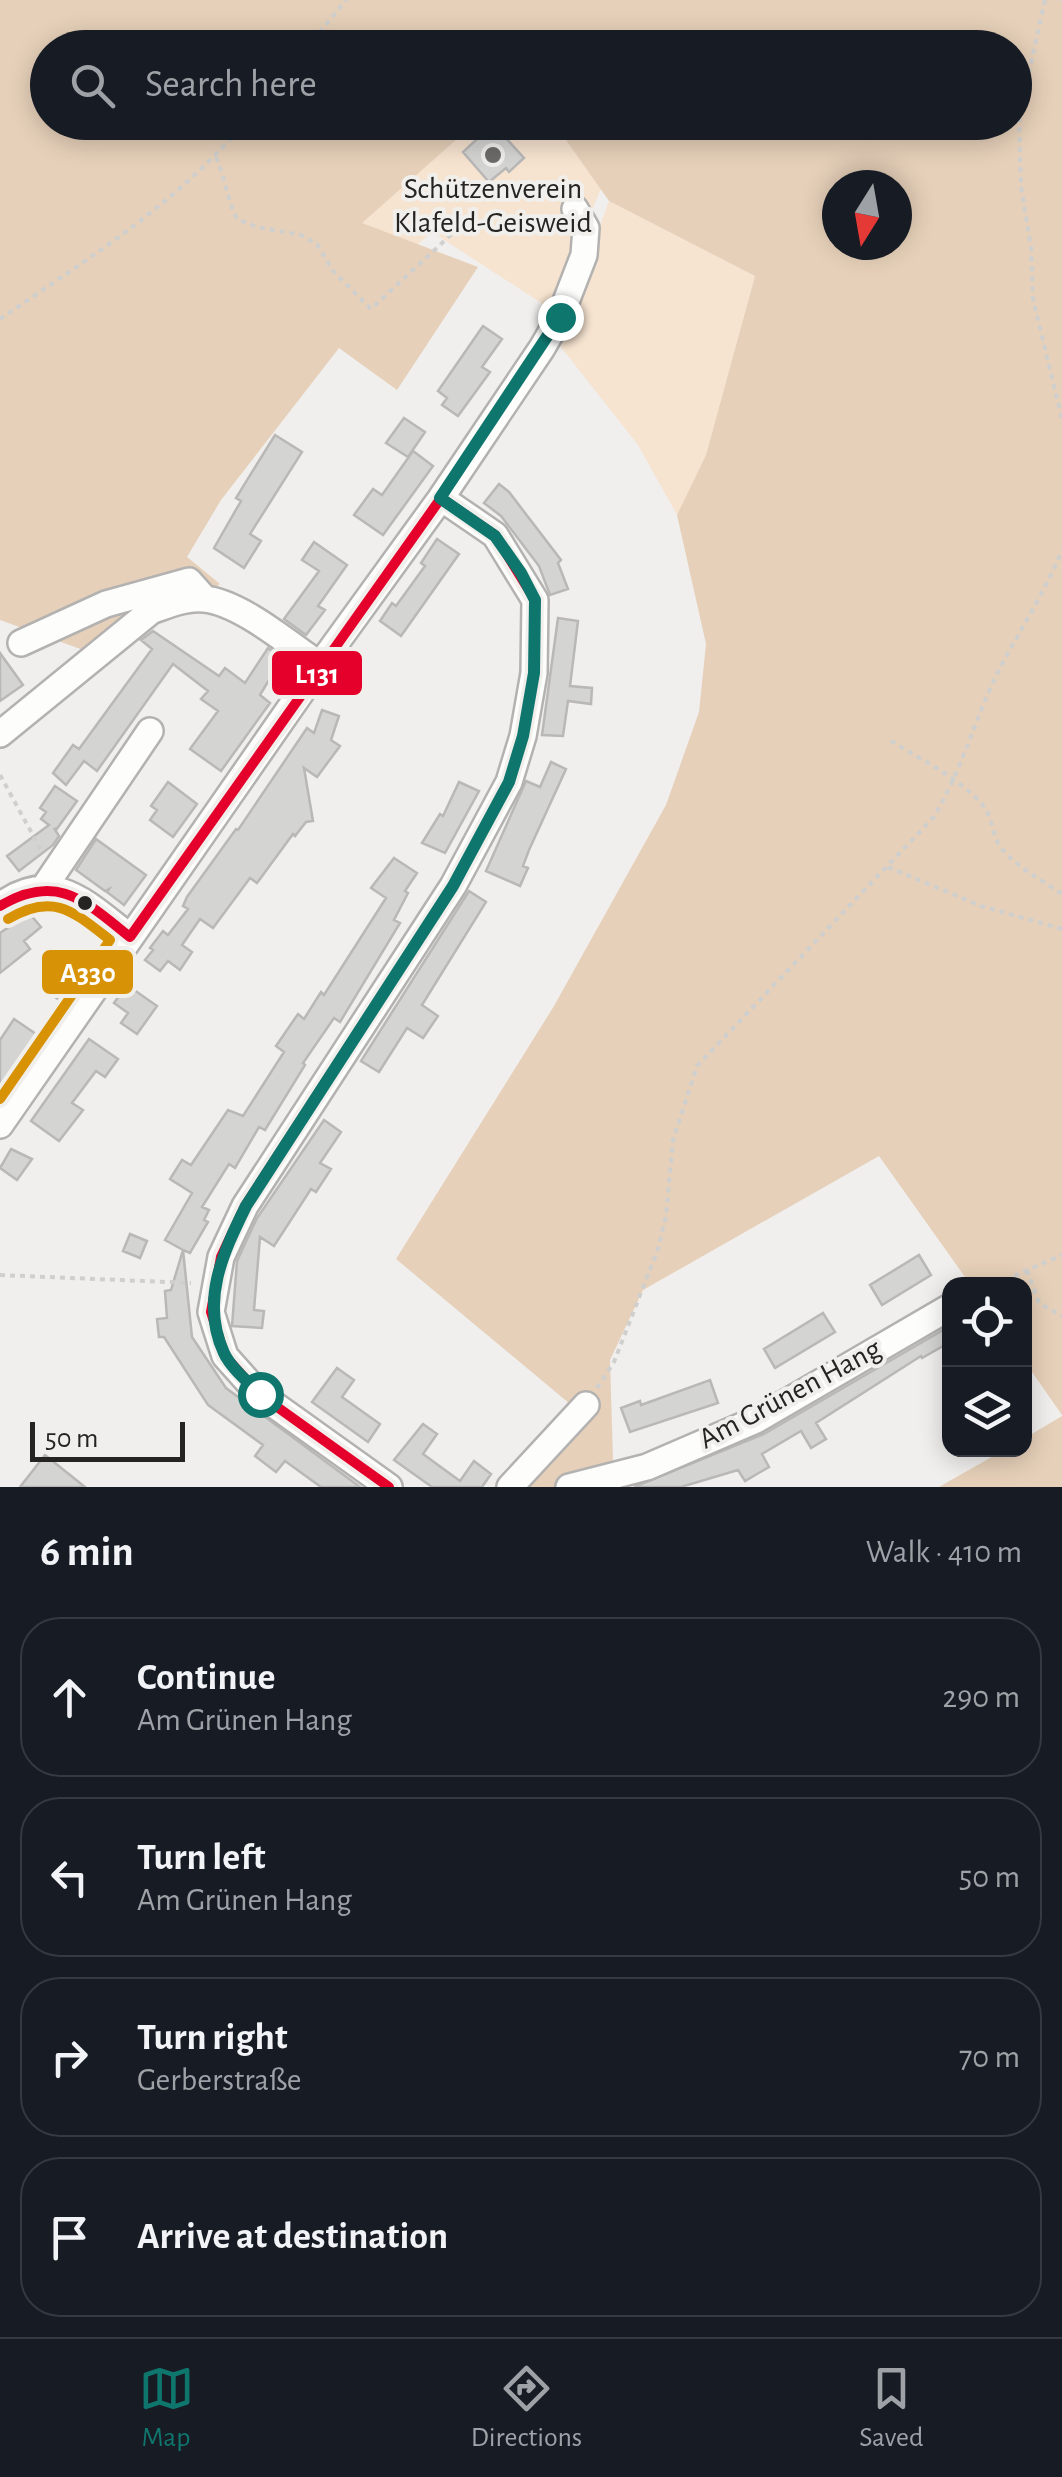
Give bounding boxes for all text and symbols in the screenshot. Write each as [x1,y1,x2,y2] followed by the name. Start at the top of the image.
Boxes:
[30,30,1032,140] search box
[65,58,120,113] icon: search
[145,66,317,104] text: Search here
[482,144,504,166] marker: Schützenverein Klafeld-Geisweid
[822,170,912,260] north arrow
[394,174,592,238] place label: Schützenverein Klafeld-Geisweid
[538,295,584,341] route end
[270,649,364,697] line badge: L131
[295,661,339,689] text: L131
[75,893,95,913] unlabelled marker
[40,948,135,996] line badge: A330
[60,960,116,988] text: A330
[942,1277,1032,1457] map controls
[942,1277,1032,1367] button: locate
[694,1333,886,1455] street label: Am Grünen Hang
[942,1367,1032,1457] button: layers
[238,1372,284,1418] route start
[30,1417,185,1462] scale bar
[45,1425,99,1453] text: 50 m
[40,1531,134,1573] text: 6 min
[866,1536,1022,1568] text: Walk · 410 m
[137,1659,275,1697] text: Continue
[42,1670,97,1725] icon: ahead
[943,1681,1020,1713] text: 290 m
[137,1704,352,1736] text: Am Grünen Hang
[137,1839,265,1877] text: Turn left
[42,1850,97,1905] icon: left
[959,1861,1020,1893] text: 50 m
[137,1884,352,1916] text: Am Grünen Hang
[137,2019,287,2057] text: Turn right
[42,2030,97,2085] icon: right
[959,2041,1020,2073] text: 70 m
[137,2064,302,2096] text: Gerberstraße
[42,2210,97,2265] icon: arrive
[137,2218,448,2256] text: Arrive at destination
[139,2361,194,2455] tab: Map
[471,2361,582,2455] tab: Directions
[859,2361,923,2455] tab: Saved

